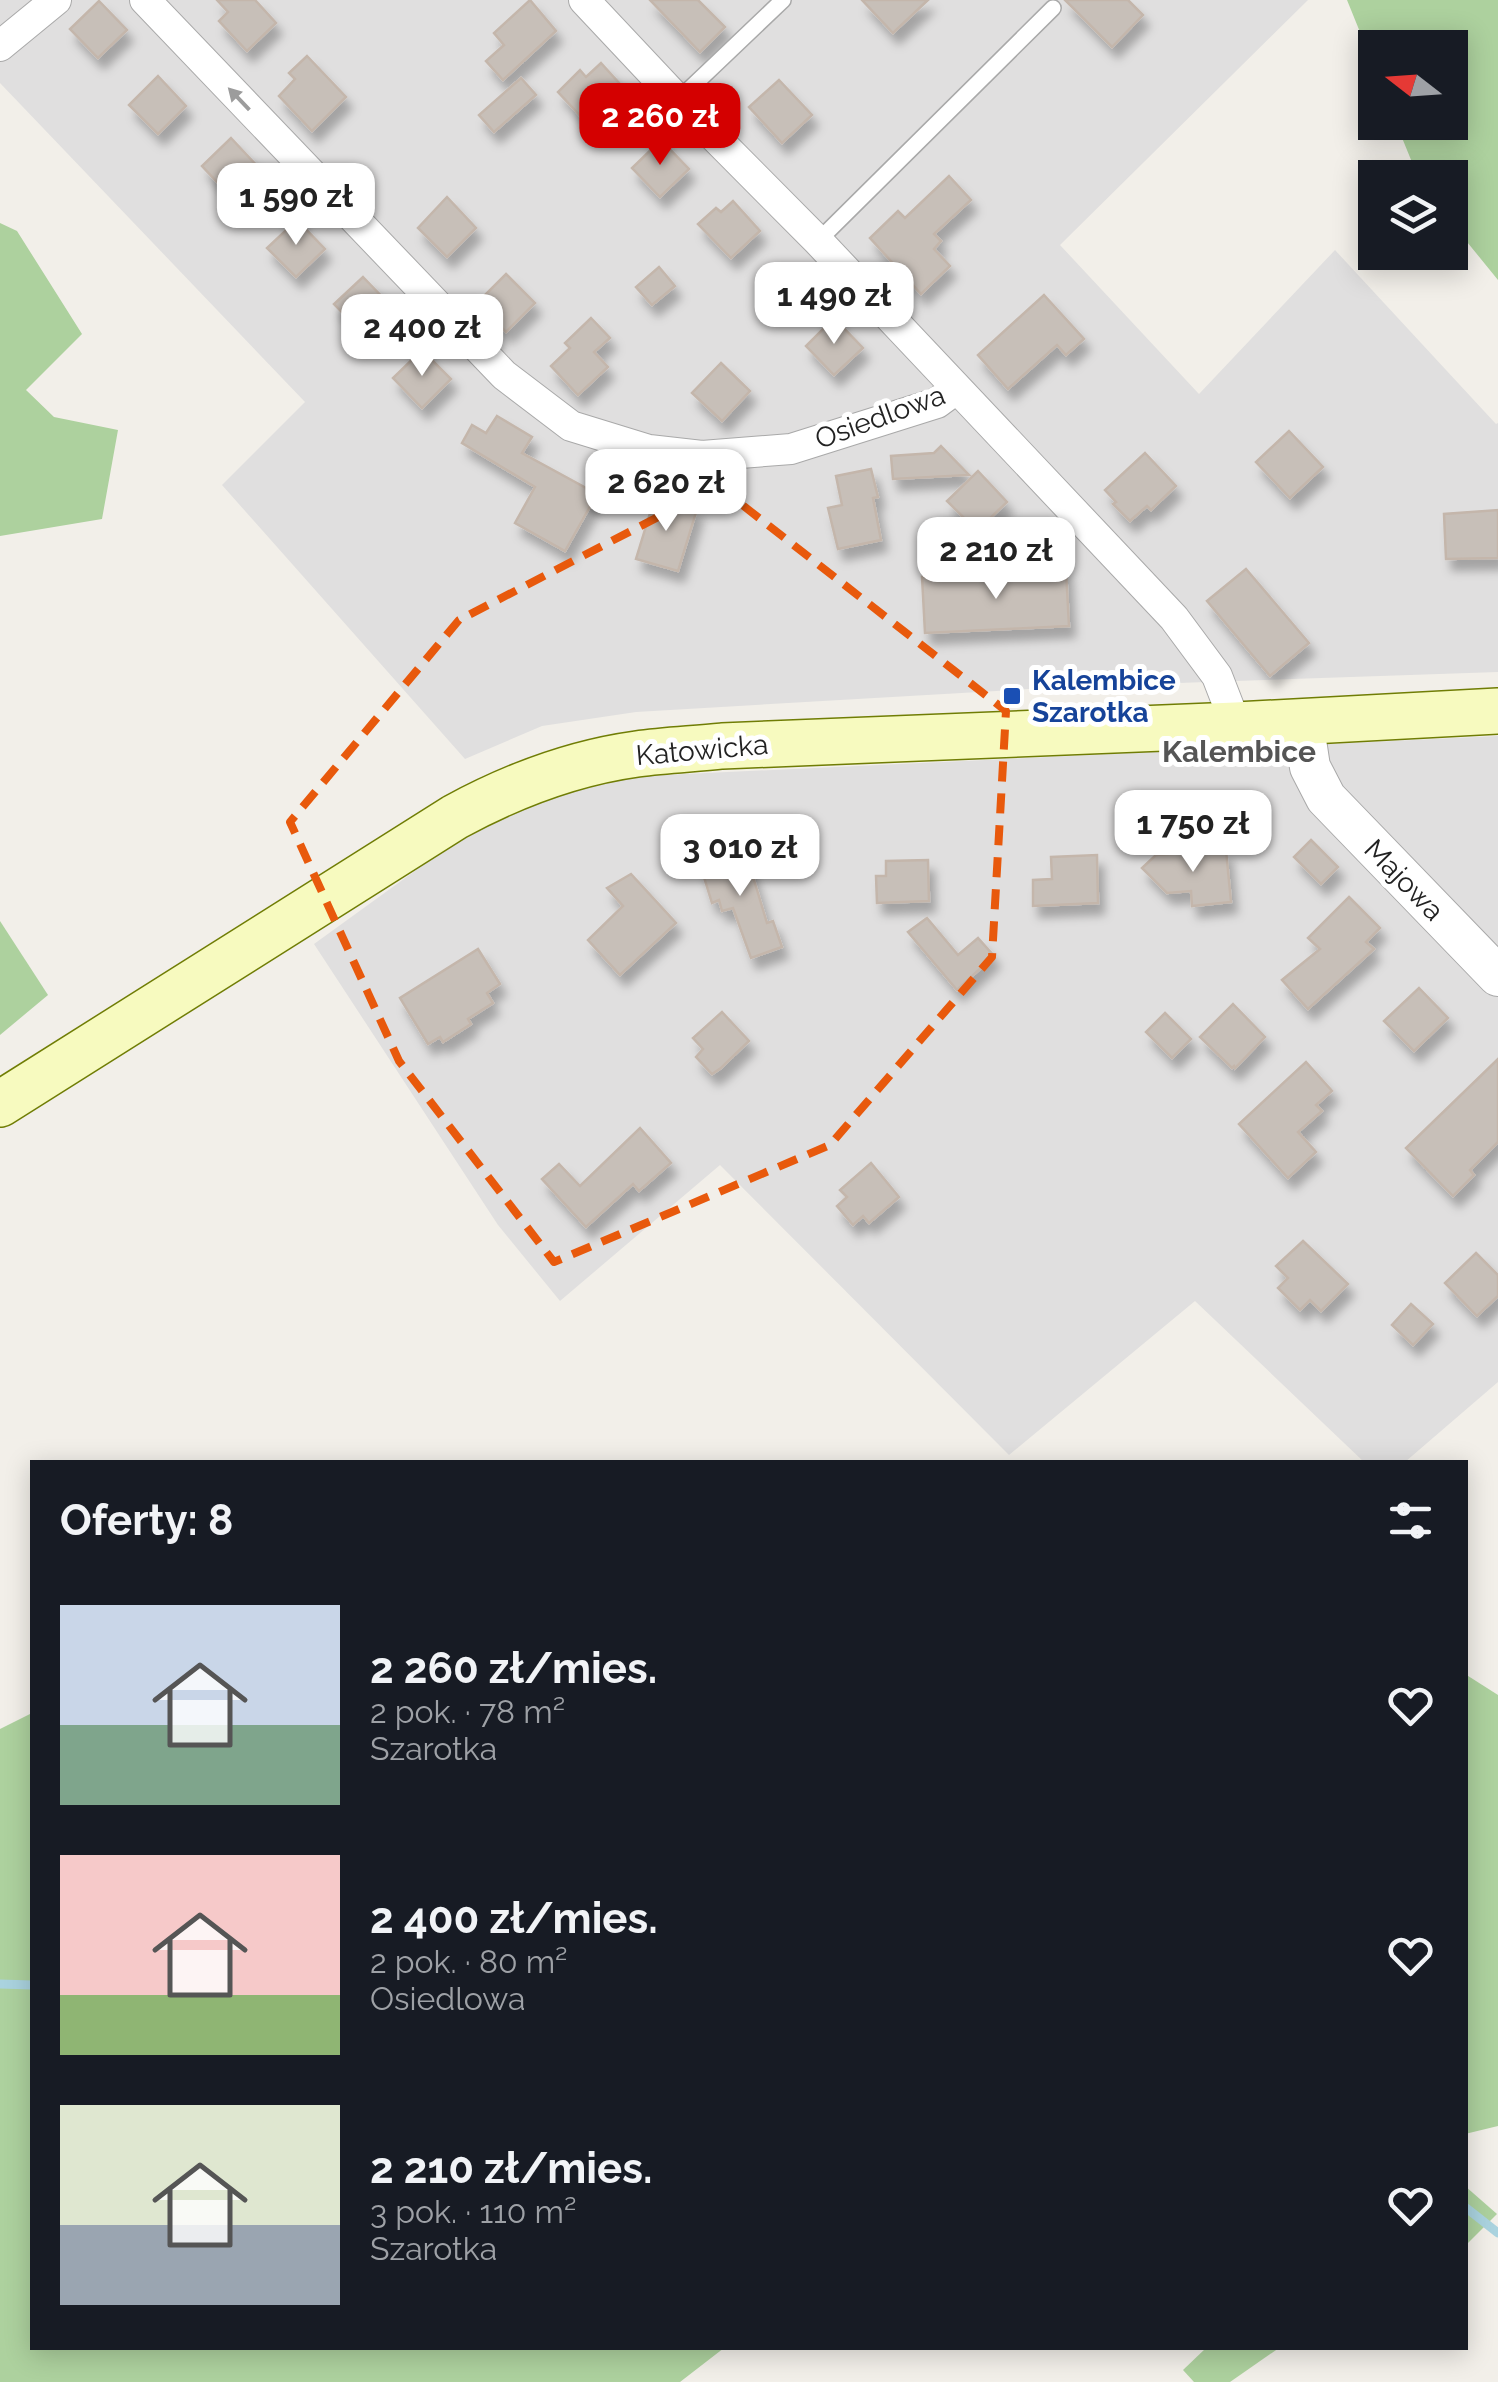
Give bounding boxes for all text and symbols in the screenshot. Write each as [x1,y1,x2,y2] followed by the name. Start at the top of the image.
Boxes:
[1358,30,1468,140] north arrow
[1358,30,1468,270] map controls
[557,83,763,168] pin: 2 260 zł
[228,87,251,111] one-way arrow
[601,97,719,134] text: 2 260 zł
[1358,160,1468,270] button: layers
[193,163,399,248] pin: 1 590 zł
[239,177,353,214] text: 1 590 zł
[731,262,937,347] pin: 1 490 zł
[777,276,891,313] text: 1 490 zł
[319,294,525,379] pin: 2 400 zł
[363,308,481,345] text: 2 400 zł
[810,378,950,456] street label: Osiedlowa
[563,449,769,534] pin: 2 620 zł
[607,463,725,500] text: 2 620 zł
[893,517,1099,602] pin: 2 210 zł
[939,531,1053,568] text: 2 210 zł
[1032,664,1176,729] place label: Kalembice Szarotka
[1001,685,1023,707] marker: Kalembice Szarotka
[634,728,770,772] street label: Katowicka
[1162,734,1316,769] district label: Kalembice
[1090,790,1296,875] pin: 1 750 zł
[1137,804,1249,841] text: 1 750 zł
[637,814,843,899] pin: 3 010 zł
[682,828,798,865] text: 3 010 zł
[1357,833,1451,927] street label: Majowa
[1383,1493,1438,1548] icon: filters
[60,1496,233,1545] text: Oferty: 8
[370,1644,657,1693] text: 2 260 zł/mies.
[140,1645,260,1765] icon: home
[1383,1678,1438,1733] icon: heart
[370,1693,565,1730] text: 2 pok. · 78 m²
[370,1730,497,1767] text: Szarotka
[370,1894,658,1943] text: 2 400 zł/mies.
[140,1895,260,2015] icon: home
[1383,1928,1438,1983] icon: heart
[370,1943,568,1980] text: 2 pok. · 80 m²
[370,1980,525,2017] text: Osiedlowa
[370,2144,652,2193] text: 2 210 zł/mies.
[140,2145,260,2265] icon: home
[1383,2178,1438,2233] icon: heart
[370,2193,576,2230] text: 3 pok. · 110 m²
[370,2230,497,2267] text: Szarotka

